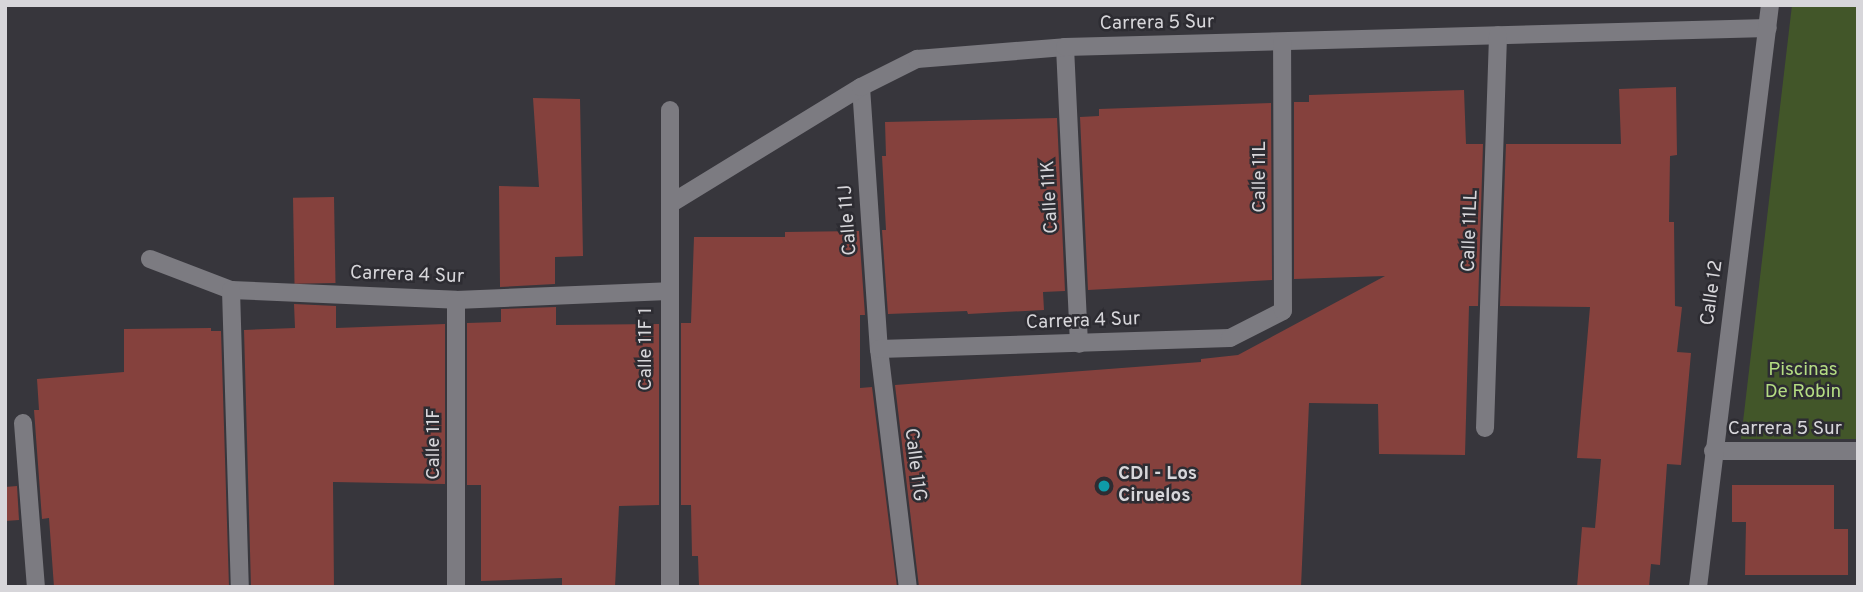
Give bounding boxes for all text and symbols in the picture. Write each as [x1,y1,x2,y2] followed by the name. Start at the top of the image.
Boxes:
[1100,12,1214,36] street label: Carrera 5 Sur
[1250,141,1272,213] street label: Calle 11L
[1038,160,1064,234] street label: Calle 11K
[835,184,863,256] street label: Calle 11J
[1458,189,1484,273] street label: Calle 11LL
[1697,259,1729,327] street label: Calle 12
[349,263,465,289] street label: Carrera 4 Sur
[636,307,658,391] street label: Calle 11F 1
[1025,309,1141,335] street label: Carrera 4 Sur
[1765,360,1841,404] park label: Piscinas De Robin
[424,408,446,480] street label: Calle 11F
[1728,419,1842,441] street label: Carrera 5 Sur
[898,427,930,503] street label: Calle 11G
[1118,464,1197,508] place label: CDI - Los Ciruelos
[1096,478,1112,494] marker: CDI - Los Ciruelos

